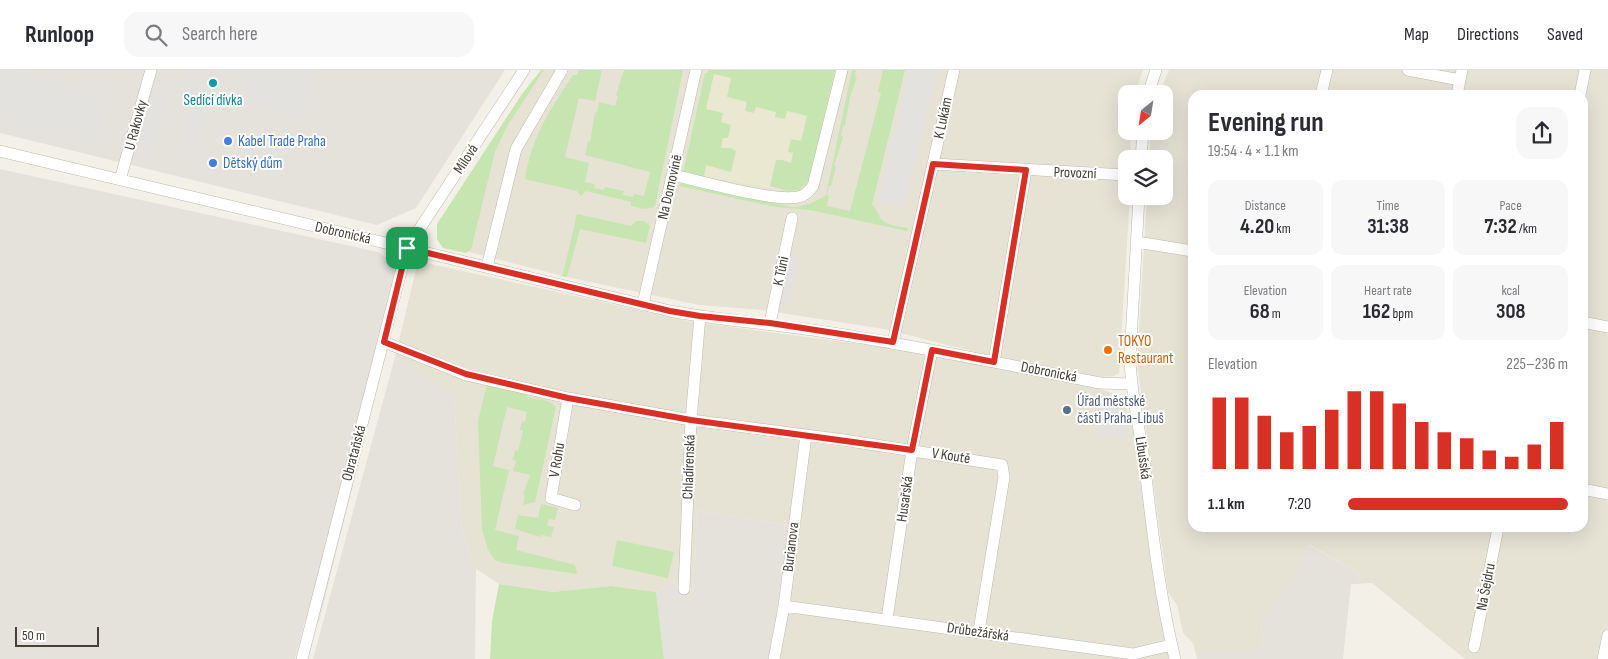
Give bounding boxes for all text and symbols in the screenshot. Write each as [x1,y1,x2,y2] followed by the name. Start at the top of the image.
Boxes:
[124,12,474,57] search box
[25,20,94,49] text: Runloop
[142,21,170,49] icon: search
[182,23,258,46] text: Search here
[1404,24,1429,45] text: Map
[1457,24,1519,45] text: Directions
[1547,24,1583,45] text: Saved
[207,77,219,89] marker: Sedící dívka
[1118,85,1172,140] north arrow
[1118,85,1173,205] map controls
[183,91,243,110] place label: Sedící dívka
[929,95,957,141] street label: K Lukám
[120,98,152,152] street label: U Rakovky
[1208,106,1324,139] text: Evening run
[1516,107,1568,159] button: share
[238,132,326,151] place label: Kabel Trade Praha
[222,135,234,147] marker: Kabel Trade Praha
[449,140,483,178] street label: Mílová
[1208,142,1298,161] text: 19:54 · 4 × 1.1 km
[1118,150,1173,205] button: layers
[653,153,687,221] street label: Na Domovině
[223,154,282,173] place label: Dětský dům
[207,157,219,169] marker: Dětský dům
[1053,163,1097,183] street label: Provozní
[1245,197,1286,214] text: Distance
[1377,197,1399,214] text: Time
[1500,197,1522,214] text: Pace
[1240,214,1274,239] text: 4.20
[1367,214,1409,239] text: 31:38
[1484,214,1517,239] text: 7:32
[313,217,373,249] street label: Dobronická
[1274,220,1291,237] text: km
[1517,220,1537,237] text: /km
[386,227,428,269] pin
[393,234,421,262] icon: arrive
[769,254,793,288] street label: K Tůni
[1244,282,1287,299] text: Elevation
[1364,282,1412,299] text: Heart rate
[1501,282,1520,299] text: kcal
[1250,299,1270,324] text: 68
[1363,299,1390,324] text: 162
[1496,299,1525,324] text: 308
[1270,305,1281,322] text: m
[1390,305,1413,322] text: bpm
[1118,332,1174,368] place label: TOKYO Restaurant
[1102,344,1114,356] marker: TOKYO Restaurant
[1208,355,1257,374] text: Elevation
[1506,355,1568,374] text: 225–236 m
[1019,357,1079,387] street label: Dobronická
[1077,392,1164,428] place label: Úřad městské části Praha-Libuš
[1061,404,1073,416] marker: Úřad městské části Praha-Libuš
[337,423,371,483] street label: Obrataňská
[678,434,700,500] street label: Chladírenská
[1131,435,1155,481] street label: Libušská
[545,441,569,479] street label: V Rohu
[930,444,972,468] street label: V Koutě
[892,475,918,523] street label: Husařská
[1208,495,1245,514] text: 1.1 km
[1288,495,1311,514] text: 7:20
[779,521,803,573] street label: Burianova
[1472,562,1500,612] street label: Na Šejdru
[946,618,1010,646] street label: Drůbežářská
[15,624,99,647] scale bar
[22,627,45,644] text: 50 m

